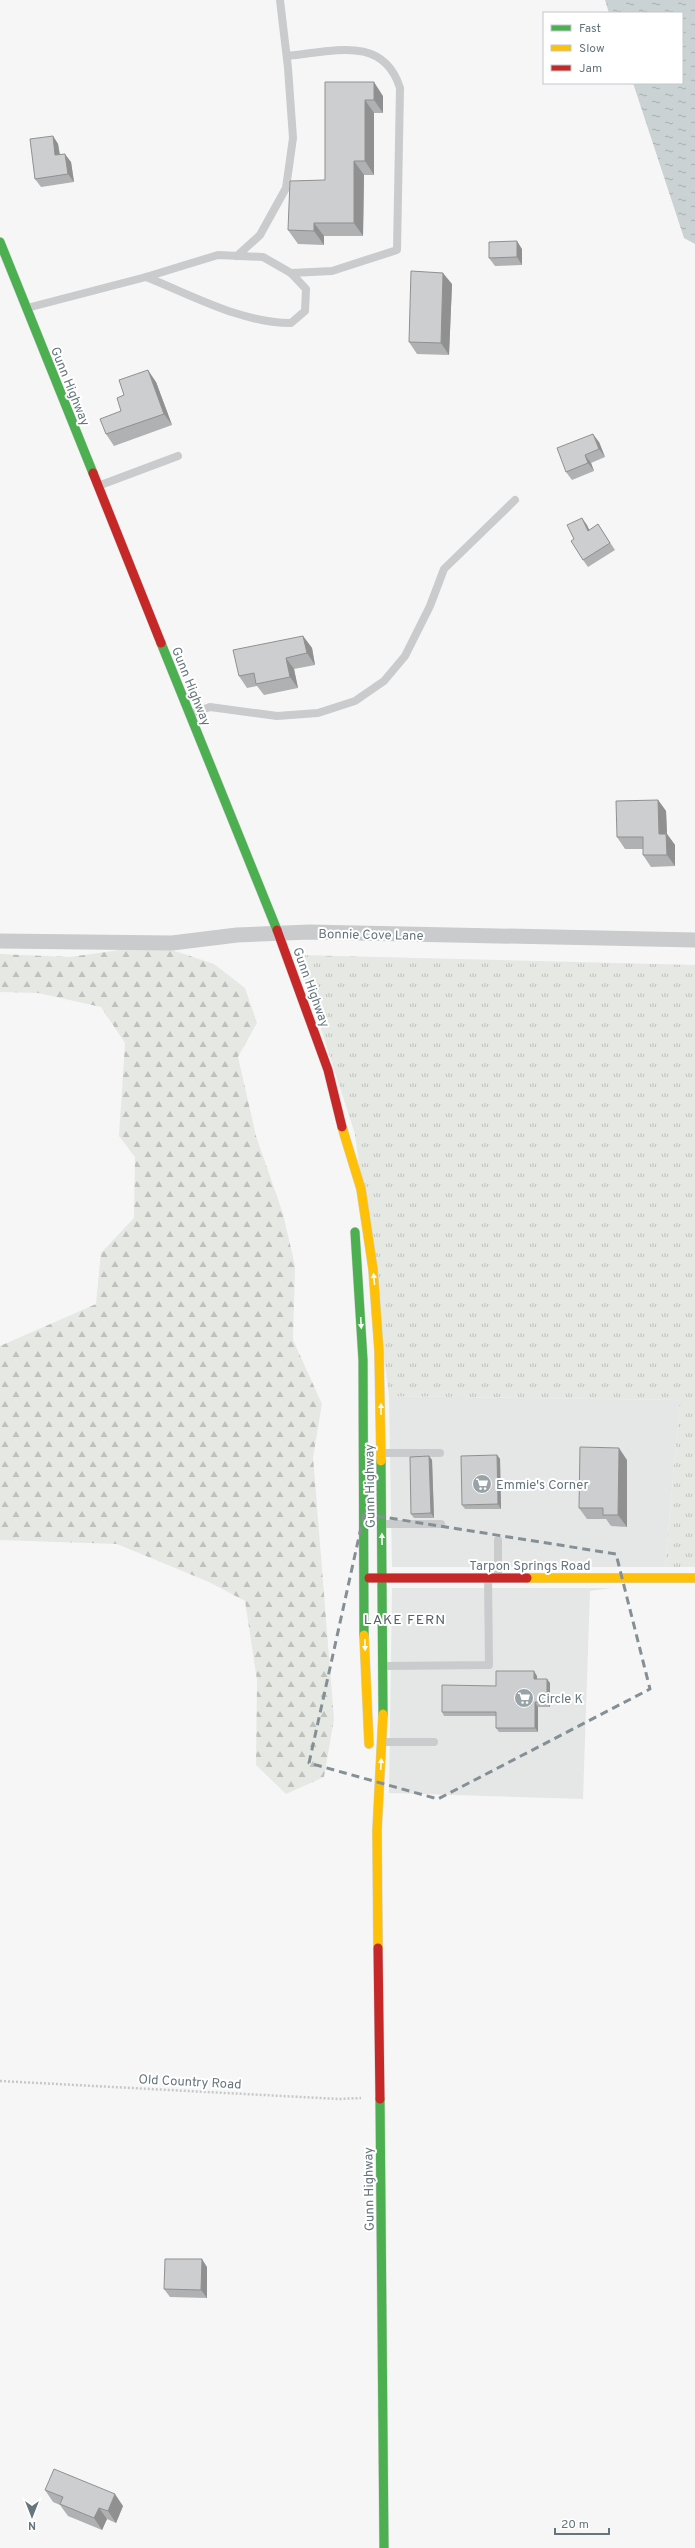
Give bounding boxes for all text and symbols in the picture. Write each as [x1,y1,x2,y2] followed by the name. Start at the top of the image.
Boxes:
[543,12,683,84] legend
[579,21,601,37] text: Fast
[579,41,605,57] text: Slow
[579,61,602,77] text: Jam
[46,345,92,429] street label: Gunn Highway
[167,645,213,729] street label: Gunn Highway
[318,927,424,945] street label: Bonnie Cove Lane
[288,945,332,1030] street label: Gunn Highway
[371,1273,378,1285] one-way arrow
[357,1317,364,1329] one-way arrow
[377,1403,384,1415] one-way arrow
[362,1444,380,1528] street label: Gunn Highway
[471,1473,493,1495] supermarket icon: Emmie's Corner
[496,1478,589,1494] place label: Emmie's Corner
[379,1532,385,1545] one-way arrow
[469,1559,591,1575] street label: Tarpon Springs Road
[364,1612,446,1629] district label: LAKE FERN
[362,1639,369,1651] one-way arrow
[513,1687,535,1709] supermarket icon: Circle K
[538,1692,583,1708] place label: Circle K
[378,1758,385,1770] one-way arrow
[138,2072,242,2094] street label: Old Country Road
[361,2147,379,2231] street label: Gunn Highway
[12,2496,52,2536] north arrow
[555,2510,609,2536] scale bar
[561,2517,589,2533] text: 20 m
[28,2518,36,2532] text: N

